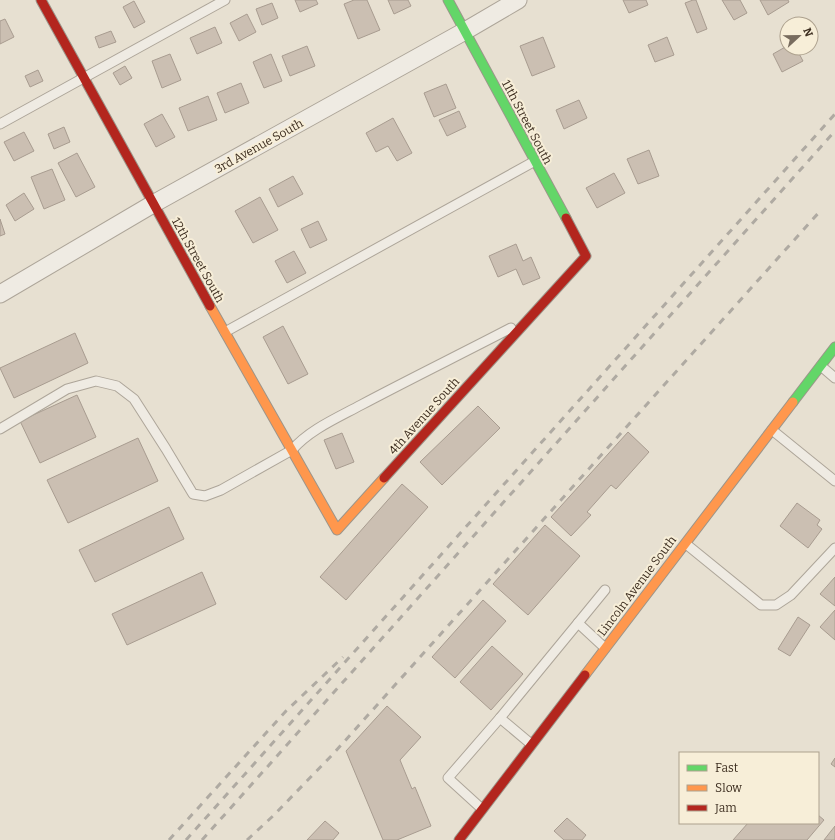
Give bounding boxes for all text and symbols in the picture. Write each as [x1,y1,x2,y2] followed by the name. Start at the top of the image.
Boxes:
[779,16,819,56] north arrow
[800,26,816,39] text: N
[499,78,555,167] street label: 11th Street South
[212,116,306,176] street label: 3rd Avenue South
[169,215,227,305] street label: 12th Street South
[386,374,463,457] street label: 4th Avenue South
[595,533,679,639] street label: Lincoln Avenue South
[679,752,819,824] legend
[715,761,739,775] text: Fast
[715,781,742,795] text: Slow
[714,801,737,815] text: Jam

